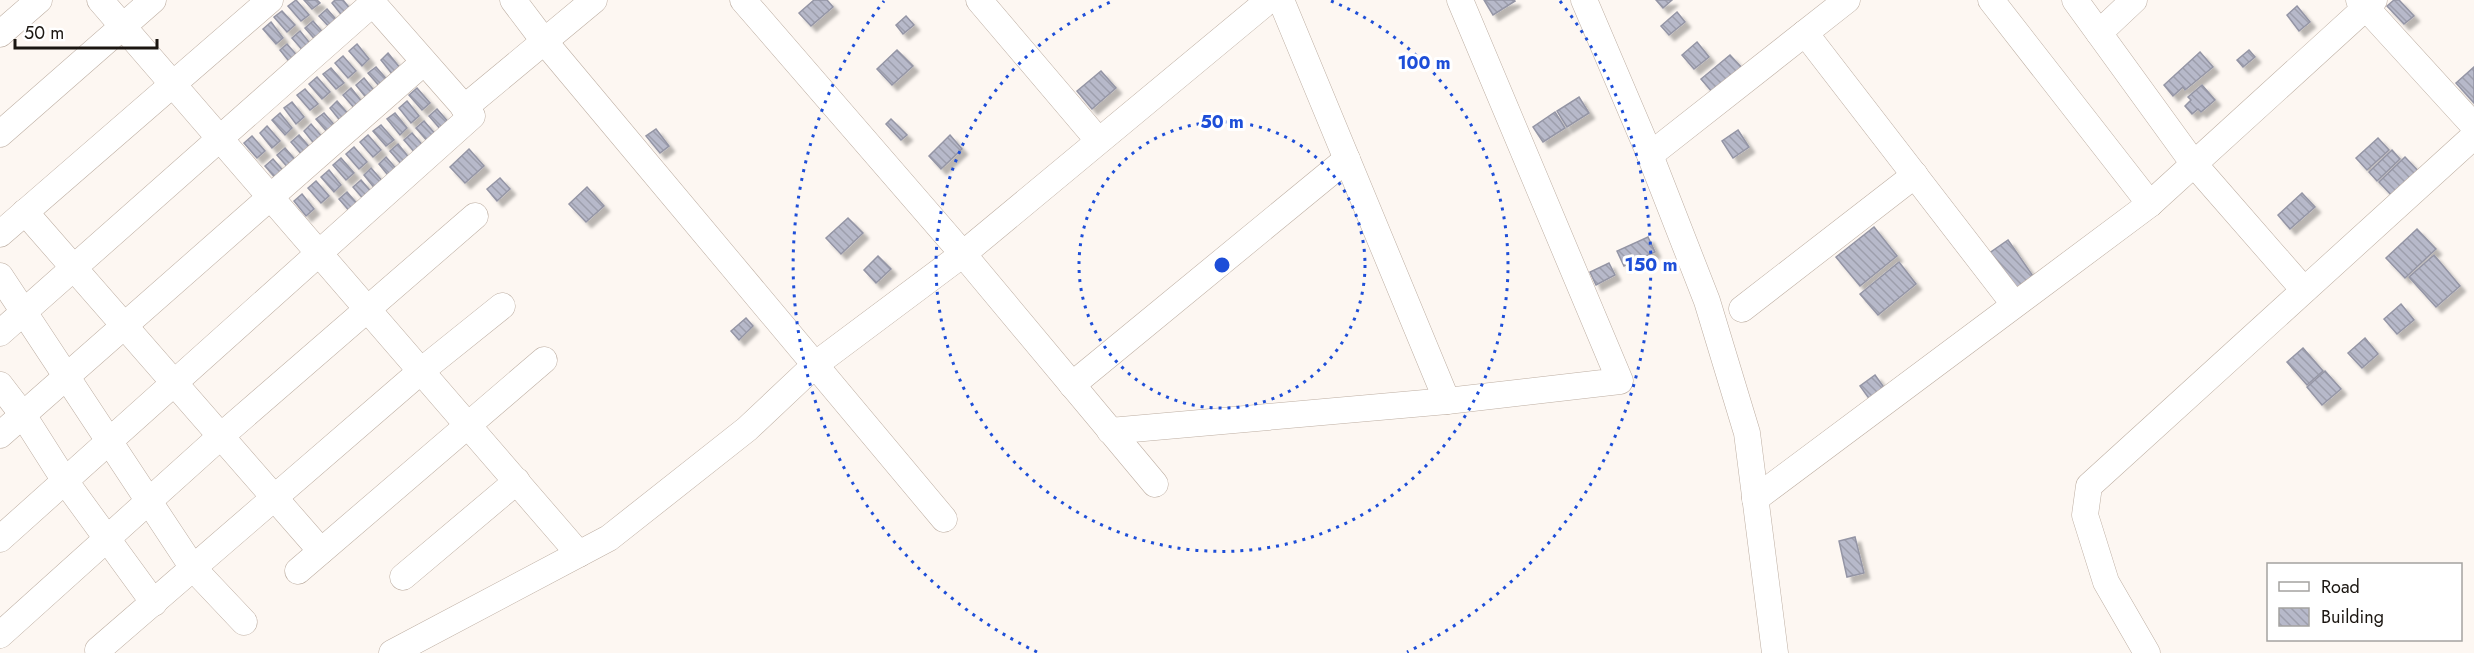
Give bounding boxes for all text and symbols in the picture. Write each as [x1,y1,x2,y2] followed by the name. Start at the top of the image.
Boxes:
[15,12,158,50] scale bar
[24,20,64,46] text: 50 m
[1397,50,1451,76] text: 100 m
[1200,109,1244,135] text: 50 m
[1625,252,1677,278] text: 150 m
[1212,255,1232,275] centre of rings
[2267,563,2462,641] legend
[2321,574,2360,600] text: Road
[2321,604,2384,630] text: Building

